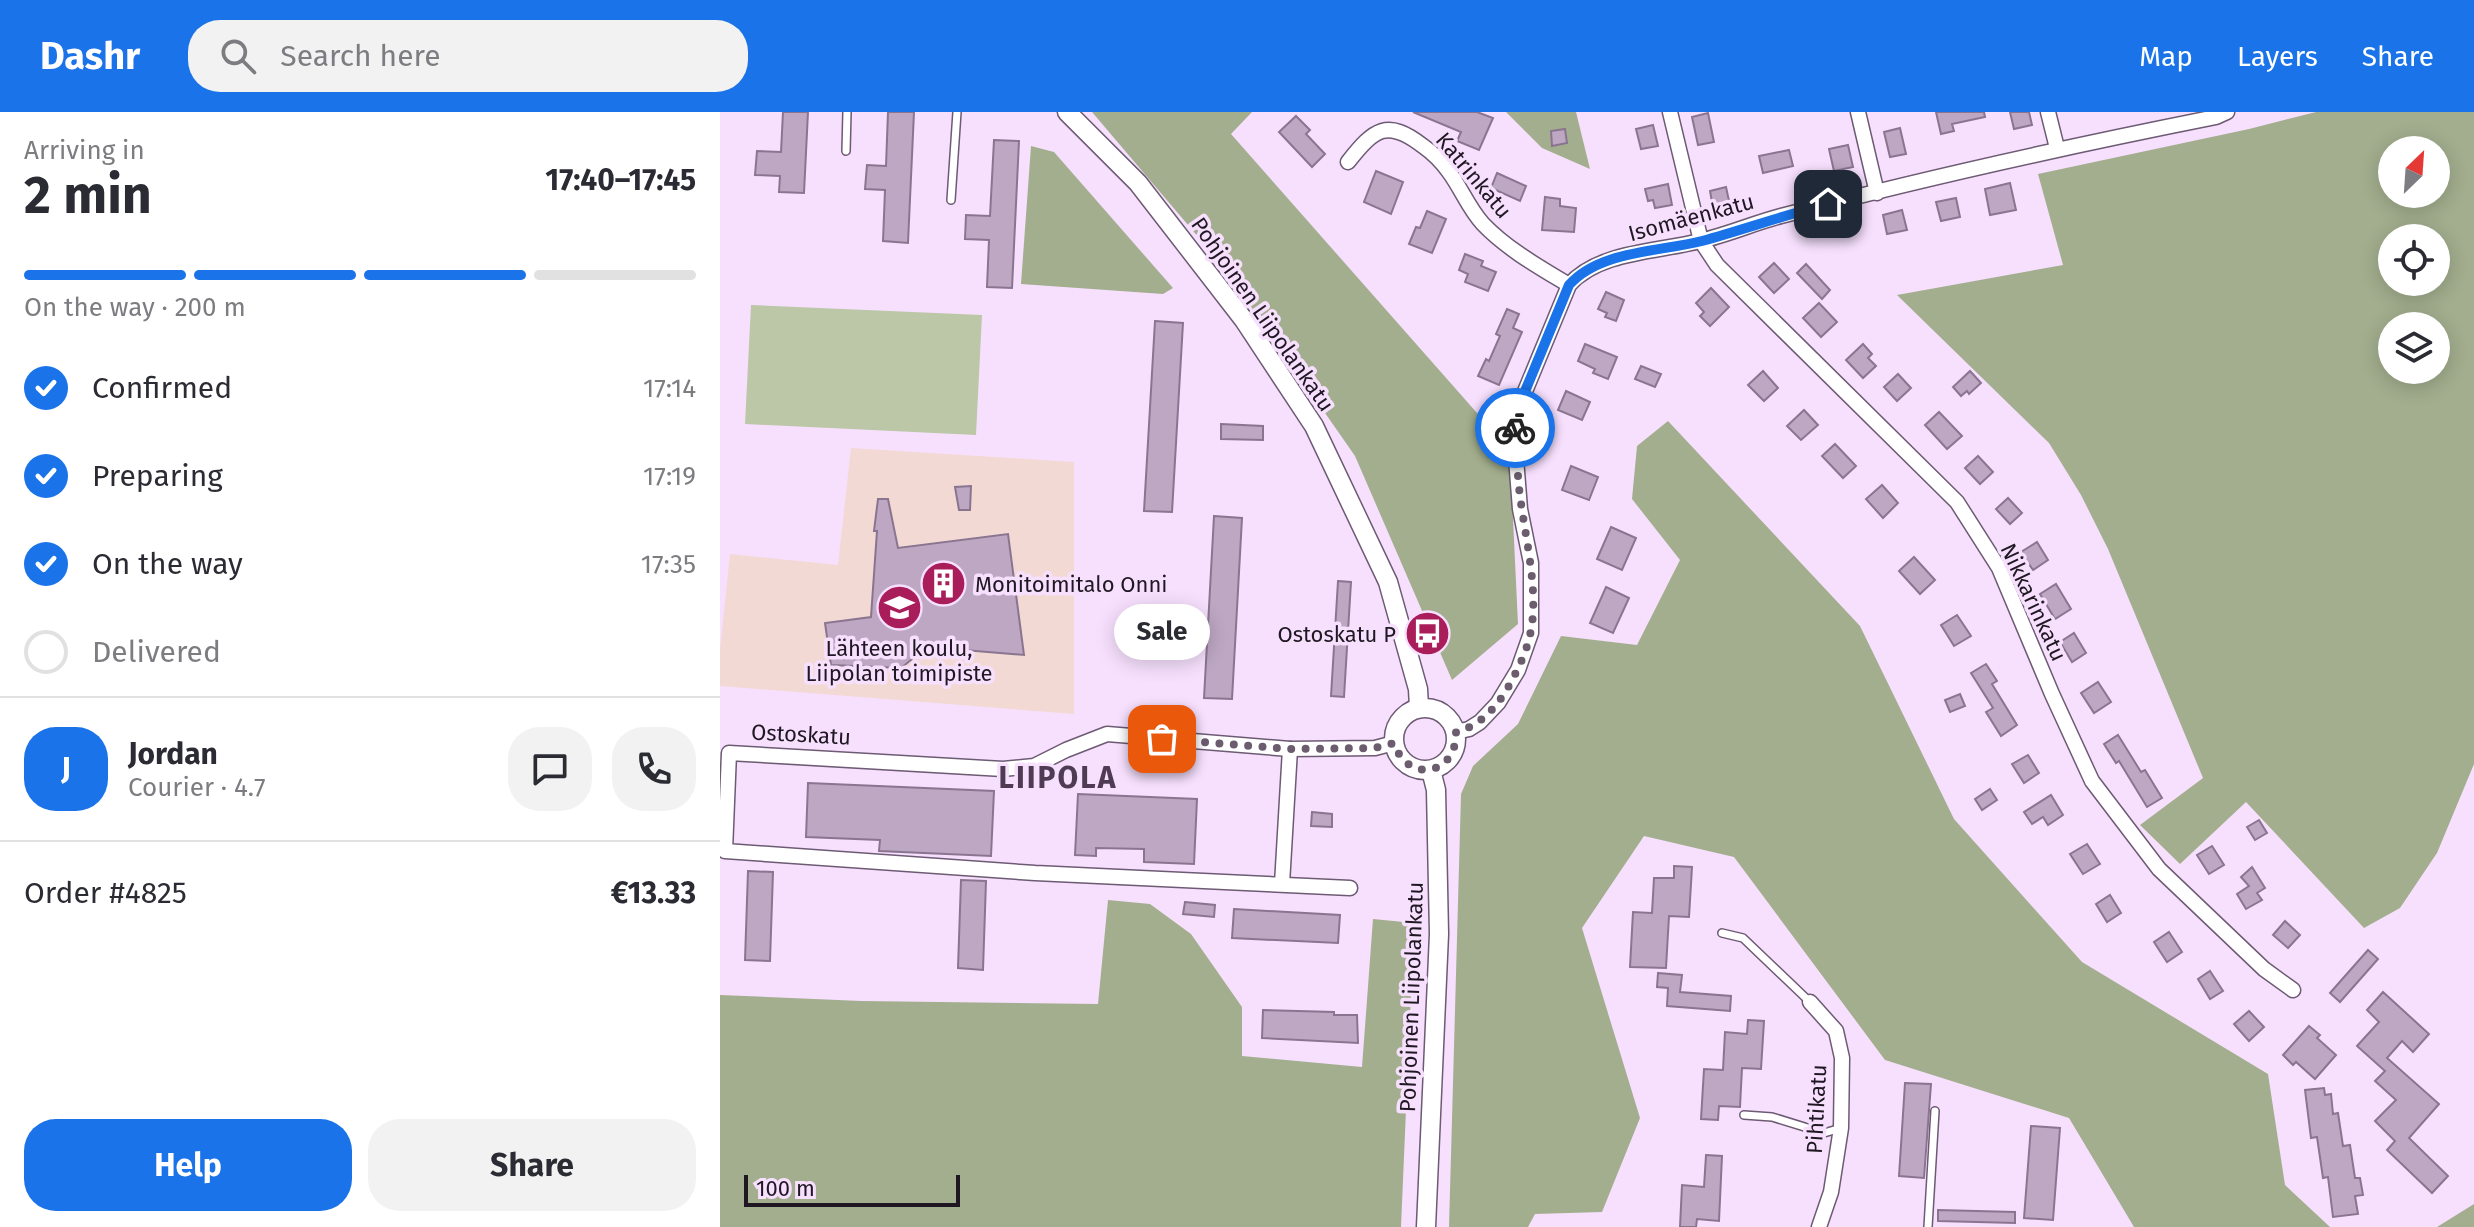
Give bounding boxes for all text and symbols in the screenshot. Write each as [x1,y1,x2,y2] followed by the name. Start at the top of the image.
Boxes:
[188,20,748,92] search box
[40,33,140,79] text: Dashr
[216,34,260,78] icon: search
[280,38,441,74] text: Search here
[2139,40,2193,73] text: Map
[2237,40,2318,73] text: Layers
[2362,40,2434,73] text: Share
[1430,127,1517,224] street label: Katrinkatu
[24,135,145,166] text: Arriving in
[2378,136,2450,208] north arrow
[2378,136,2450,384] map controls
[545,162,696,198] text: 17:40–17:45
[24,164,152,227] text: 2 min
[1794,170,1862,238] pin
[1806,182,1850,226] icon: home
[1625,188,1757,247] street label: Isomäenkatu
[1185,212,1340,417] street label: Pohjoinen Liipolankatu
[2378,224,2450,296] button: locate
[24,292,246,323] text: On the way · 200 m
[2378,312,2450,384] button: layers
[24,366,68,410] icon: check
[92,370,232,406] text: Confirmed
[643,373,696,404] text: 17:14
[1475,388,1555,468] courier
[1493,406,1537,450] icon: bike
[24,454,68,498] icon: check
[92,458,223,494] text: Preparing
[643,461,696,492] text: 17:19
[1995,539,2073,665] street label: Nikkarinkatu
[24,542,68,586] icon: check
[92,546,243,582] text: On the way
[641,549,696,580] text: 17:35
[920,560,968,608] building icon: Monitoimitalo Onni
[975,571,1168,598] place label: Monitoimitalo Onni
[875,583,923,631] school or university icon: Lähteen koulu, Liipolan toimipiste
[1114,603,1210,659] callout: Sale
[1403,610,1451,658] bus stop icon: Ostoskatu P
[1137,616,1187,647] text: Sale
[1278,621,1396,648] place label: Ostoskatu P
[92,634,221,670] text: Delivered
[805,635,993,687] place label: Lähteen koulu, Liipolan toimipiste
[1128,705,1196,773] pin
[1140,717,1184,761] icon: bag
[750,718,852,751] street label: Ostoskatu
[508,727,592,811] button: chat
[612,727,696,811] button: phone
[128,736,218,772] text: Jordan
[61,751,71,787] text: J
[999,760,1117,796] district label: LIIPOLA
[128,772,266,803] text: Courier · 4.7
[24,875,187,911] text: Order #4825
[611,875,696,911] text: €13.33
[1394,881,1429,1113] street label: Pohjoinen Liipolankatu
[1801,1064,1832,1155] street label: Pihtikatu
[24,1119,352,1211] button: Help
[368,1119,696,1211] button: Share
[744,1171,960,1207] scale bar
[756,1175,815,1202] text: 100 m

